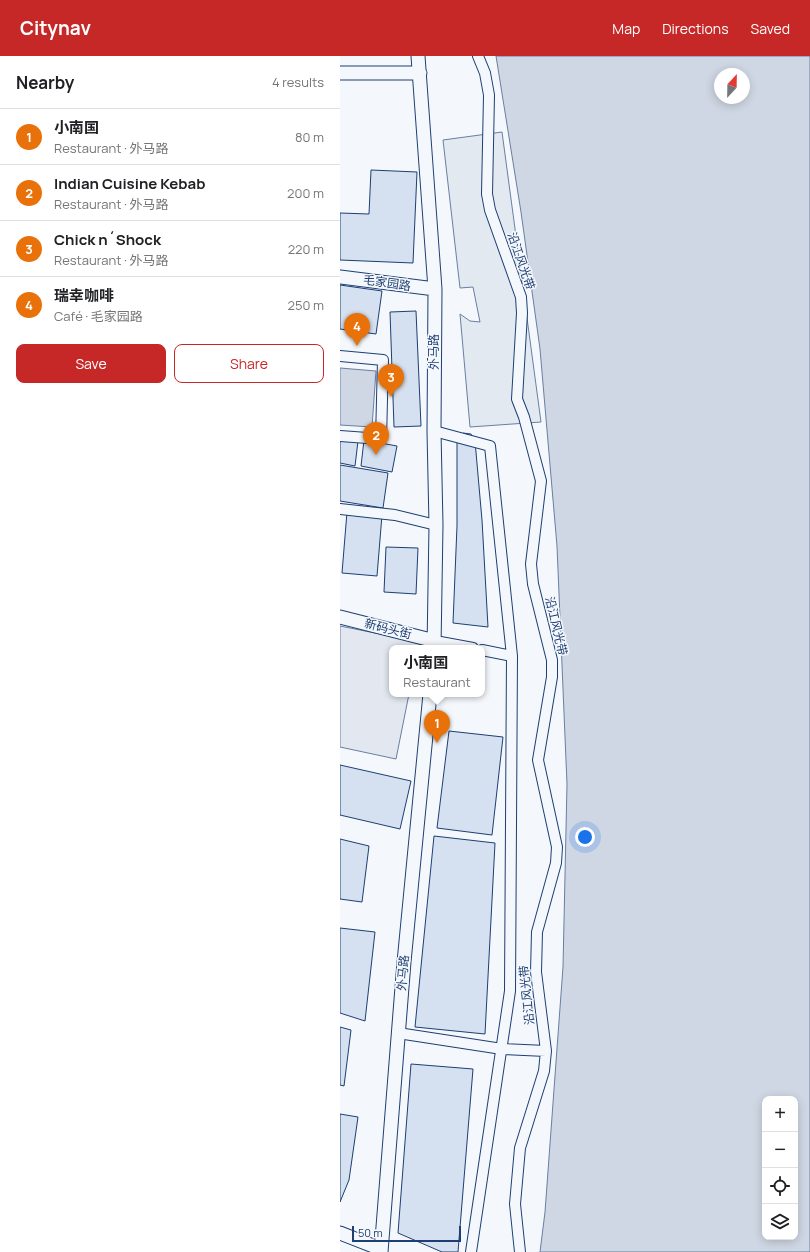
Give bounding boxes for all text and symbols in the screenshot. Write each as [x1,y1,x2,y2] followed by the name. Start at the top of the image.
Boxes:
[20,15,91,41] text: Citynav
[612,19,640,38] text: Map
[662,19,729,38] text: Directions
[751,19,790,38] text: Saved
[714,68,750,104] north arrow
[16,71,74,94] text: Nearby
[272,73,324,91] text: 4 results
[54,117,99,138] text: 小南国
[26,128,32,146] text: 1
[295,128,324,146] text: 80 m
[54,139,169,157] text: Restaurant · 外马路
[54,173,206,194] text: Indian Cuisine Kebab
[25,184,33,202] text: 2
[287,184,324,202] text: 200 m
[54,195,169,213] text: Restaurant · 外马路
[54,229,161,250] text: Chick n´Shock
[504,230,539,292] street label: 沿江风光带
[25,240,33,258] text: 3
[288,240,324,258] text: 220 m
[54,251,169,269] text: Restaurant · 外马路
[362,271,412,294] street label: 毛家园路
[54,285,114,306] text: 瑞幸咖啡
[25,296,33,314] text: 4
[288,296,324,314] text: 250 m
[54,307,143,325] text: Café · 毛家园路
[344,313,370,346] pin: 4
[425,334,442,370] street label: 外马路
[16,344,166,383] button: Save
[174,344,324,383] button: Share
[378,364,404,397] pin: 3
[363,422,389,455] pin: 2
[541,595,572,657] street label: 沿江风光带
[363,614,413,643] street label: 新码头街
[389,645,485,697] popup
[403,652,448,673] text: 小南国
[403,673,471,691] text: Restaurant
[424,710,450,743] pin: 1
[575,827,595,847] your location
[392,954,413,992] street label: 外马路
[515,964,538,1026] street label: 沿江风光带
[762,1096,798,1240] map controls
[762,1096,798,1132] button: +
[762,1132,798,1168] button: −
[762,1168,798,1204] button: locate
[762,1204,798,1240] button: layers
[352,1224,461,1243] scale bar
[358,1225,383,1240] text: 50 m

